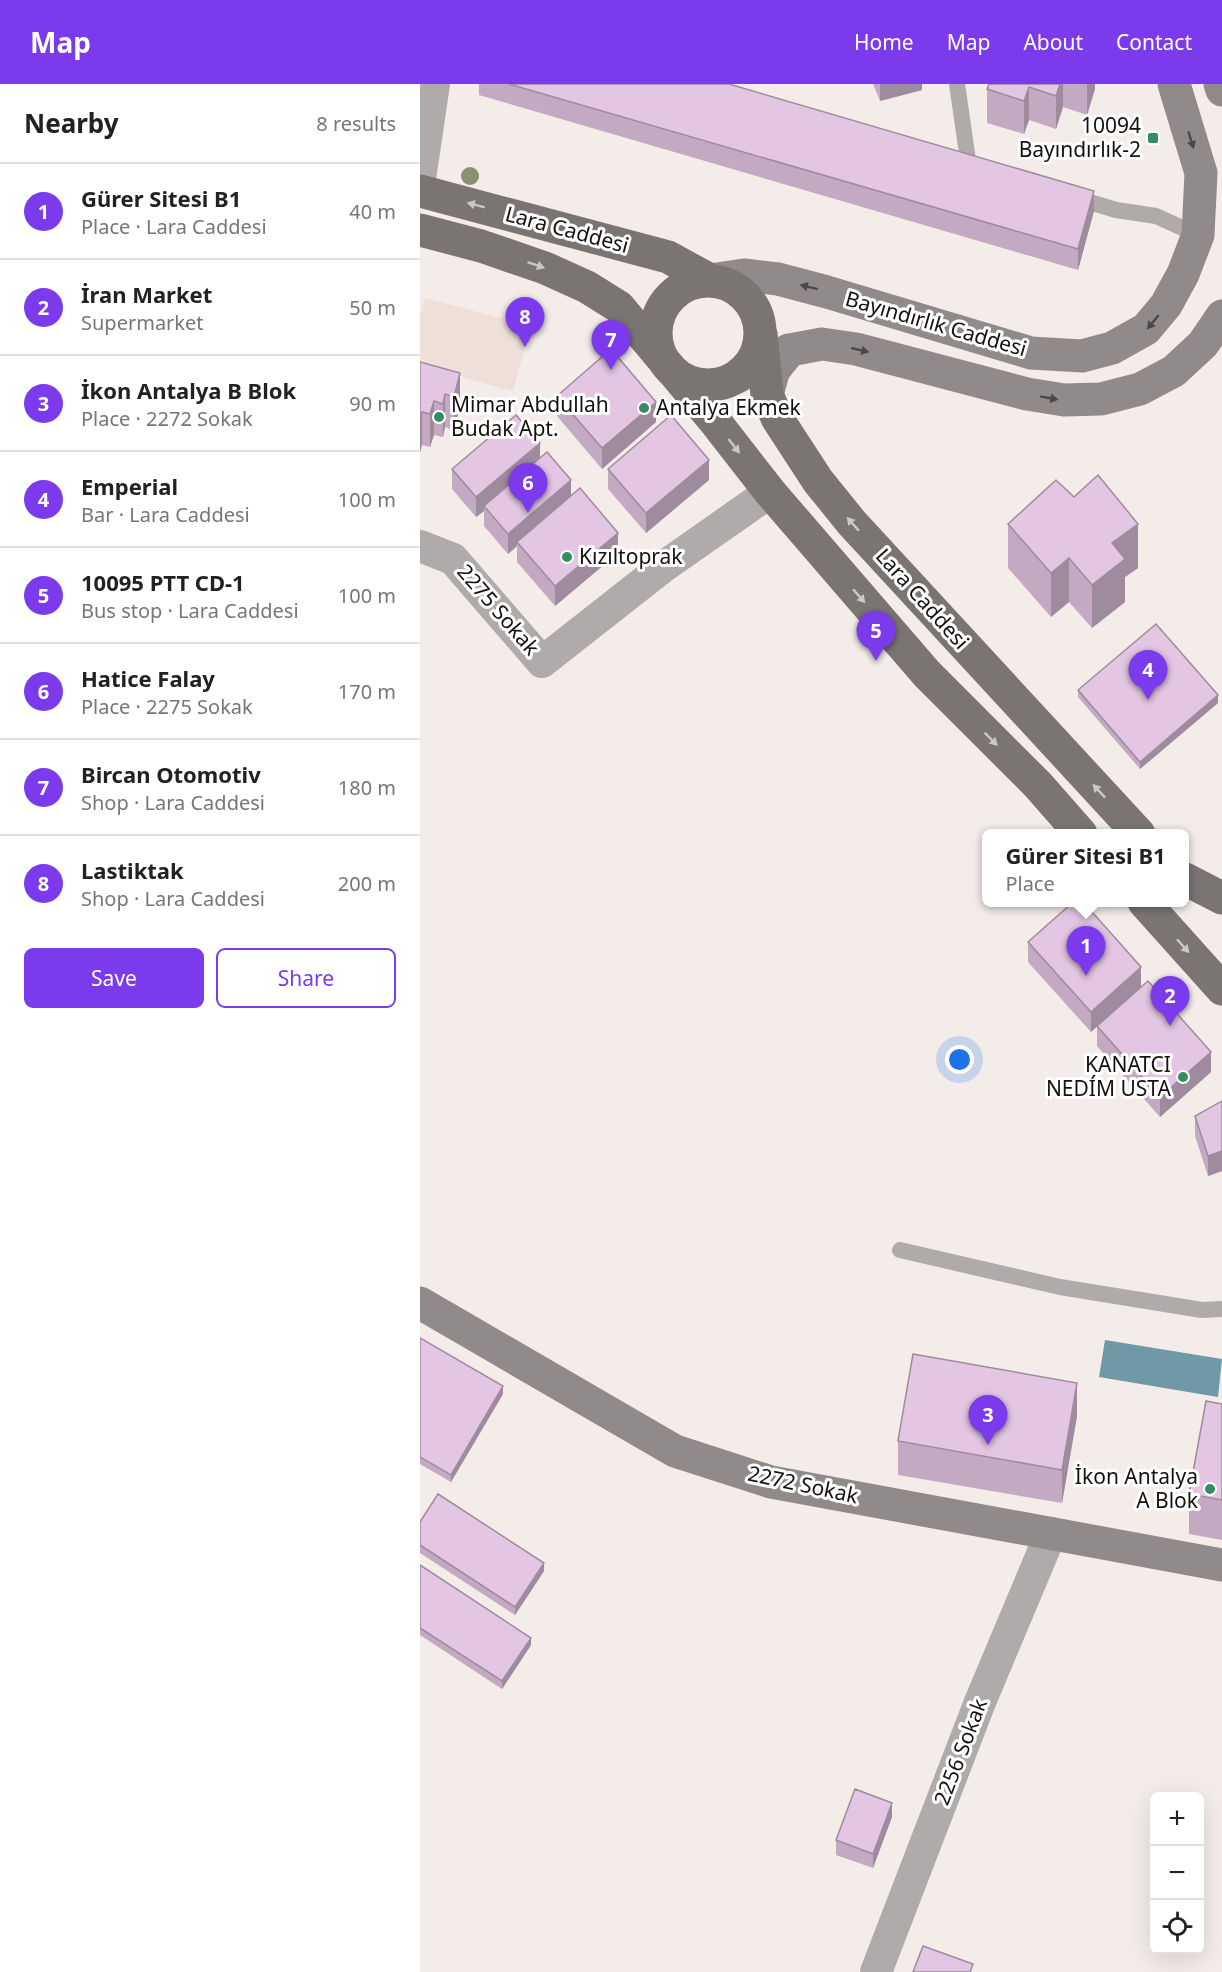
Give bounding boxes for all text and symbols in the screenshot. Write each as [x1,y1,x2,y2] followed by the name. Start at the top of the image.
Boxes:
[30,23,91,61] text: Map
[854,28,914,56] text: Home
[947,28,990,56] text: Map
[1023,28,1083,56] text: About
[1116,28,1192,56] text: Contact
[24,105,119,141] text: Nearby
[316,110,396,137] text: 8 results
[1019,111,1141,163] place label: 10094 Bayındırlık-2
[1146,131,1160,145] marker: 10094 Bayındırlık-2
[1187,131,1196,149] one-way arrow
[81,183,241,213] text: Gürer Sitesi B1
[38,198,49,225] text: 1
[349,198,396,225] text: 40 m
[503,199,632,259] street label: Lara Caddesi
[466,200,485,210] one-way arrow
[81,213,267,240] text: Place · Lara Caddesi
[528,260,546,270] one-way arrow
[81,279,212,309] text: İran Market
[800,282,818,292] one-way arrow
[842,284,1030,362] street label: Bayındırlık Caddesi
[38,294,49,321] text: 2
[349,294,396,321] text: 50 m
[506,298,544,347] pin: 8
[81,309,204,336] text: Supermarket
[1147,314,1159,329] one-way arrow
[592,320,630,370] pin: 7
[850,346,869,356] one-way arrow
[81,375,296,405] text: İkon Antalya B Blok
[38,390,49,417] text: 3
[349,390,396,417] text: 90 m
[451,390,609,442] place label: Mimar Abdullah Budak Apt.
[656,393,801,421] place label: Antalya Ekmek
[1039,394,1058,403] one-way arrow
[637,401,651,415] marker: Antalya Ekmek
[81,405,253,432] text: Place · 2272 Sokak
[432,410,446,424] marker: Mimar Abdullah Budak Apt.
[728,438,741,454] one-way arrow
[508,464,548,513] pin: 6
[81,471,178,501] text: Emperial
[38,486,49,513] text: 4
[338,486,396,513] text: 100 m
[81,501,250,528] text: Bar · Lara Caddesi
[847,517,860,532] one-way arrow
[579,542,683,570] place label: Kızıltoprak
[870,542,975,655] street label: Lara Caddesi
[560,550,574,564] marker: Kızıltoprak
[451,558,547,661] street label: 2275 Sokak
[81,567,245,597] text: 10095 PTT CD-1
[38,582,49,609] text: 5
[338,582,396,609] text: 100 m
[852,588,865,603] one-way arrow
[81,597,299,624] text: Bus stop · Lara Caddesi
[856,612,896,661] pin: 5
[1128,650,1168,700] pin: 4
[81,663,215,693] text: Hatice Falay
[38,678,49,705] text: 6
[338,678,396,705] text: 170 m
[81,693,253,720] text: Place · 2275 Sokak
[984,732,999,746] one-way arrow
[81,759,261,789] text: Bircan Otomotiv
[38,774,49,801] text: 7
[338,774,396,801] text: 180 m
[1092,783,1106,798] one-way arrow
[81,789,265,816] text: Shop · Lara Caddesi
[982,829,1189,907] popup
[1005,840,1166,870] text: Gürer Sitesi B1
[81,855,184,885] text: Lastiktak
[38,870,49,897] text: 8
[338,870,396,897] text: 200 m
[1005,870,1055,897] text: Place
[81,885,265,912] text: Shop · Lara Caddesi
[1066,926,1106,976] pin: 1
[1176,938,1190,953] one-way arrow
[24,948,204,1008] button: Save
[216,948,396,1008] button: Share
[1150,976,1190,1026] pin: 2
[945,1045,974,1074] your location
[1046,1050,1172,1102] place label: KANATCI NEDÍM USTA
[1176,1070,1190,1084] marker: KANATCI NEDÍM USTA
[968,1396,1008,1445] pin: 3
[746,1459,862,1510] street label: 2272 Sokak
[1075,1462,1199,1514] place label: İkon Antalya A Blok
[1203,1482,1217,1496] marker: İkon Antalya A Blok
[927,1694,993,1809] street label: 2256 Sokak
[1150,1792,1204,1954] map controls
[1150,1792,1204,1846] button: +
[1150,1846,1204,1900] button: −
[1150,1900,1204,1954] button: locate

